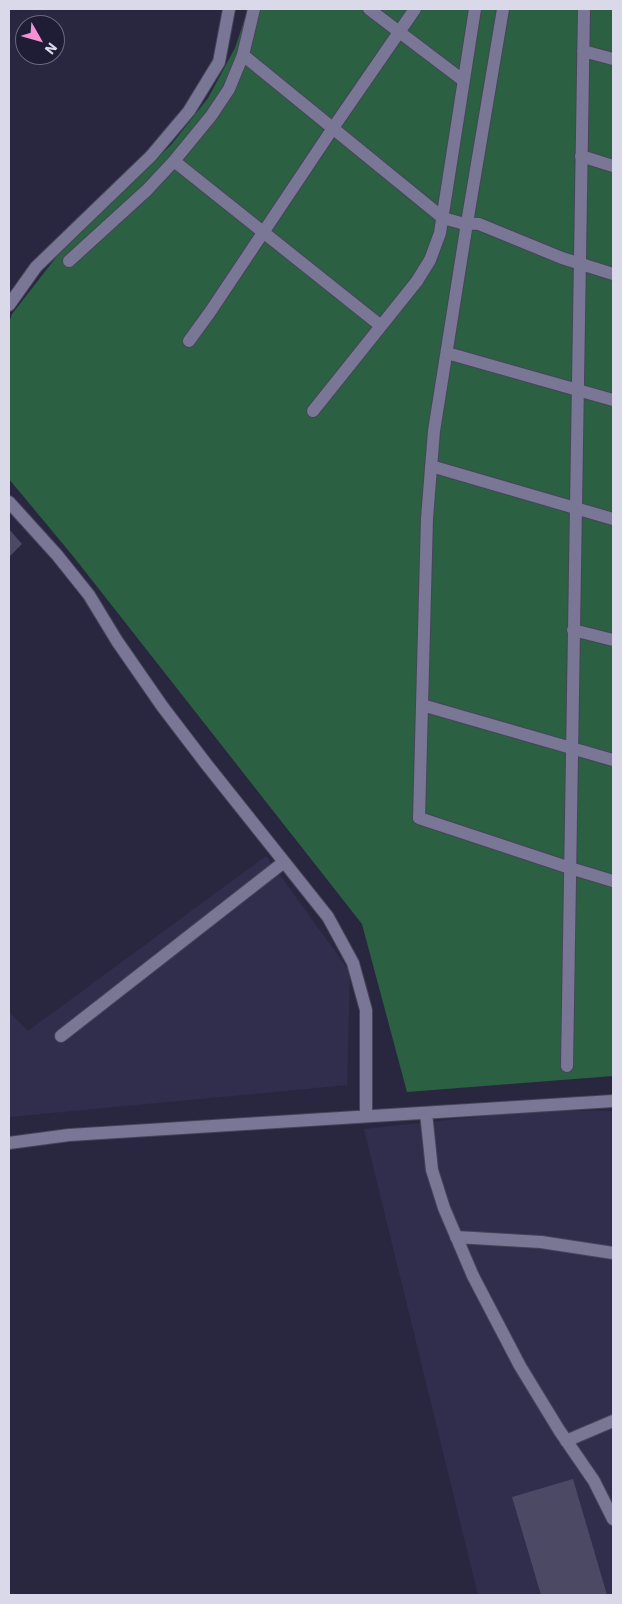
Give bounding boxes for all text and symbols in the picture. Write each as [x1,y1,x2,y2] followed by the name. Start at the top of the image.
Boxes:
[15,15,65,65] north arrow
[41,39,61,58] text: N

